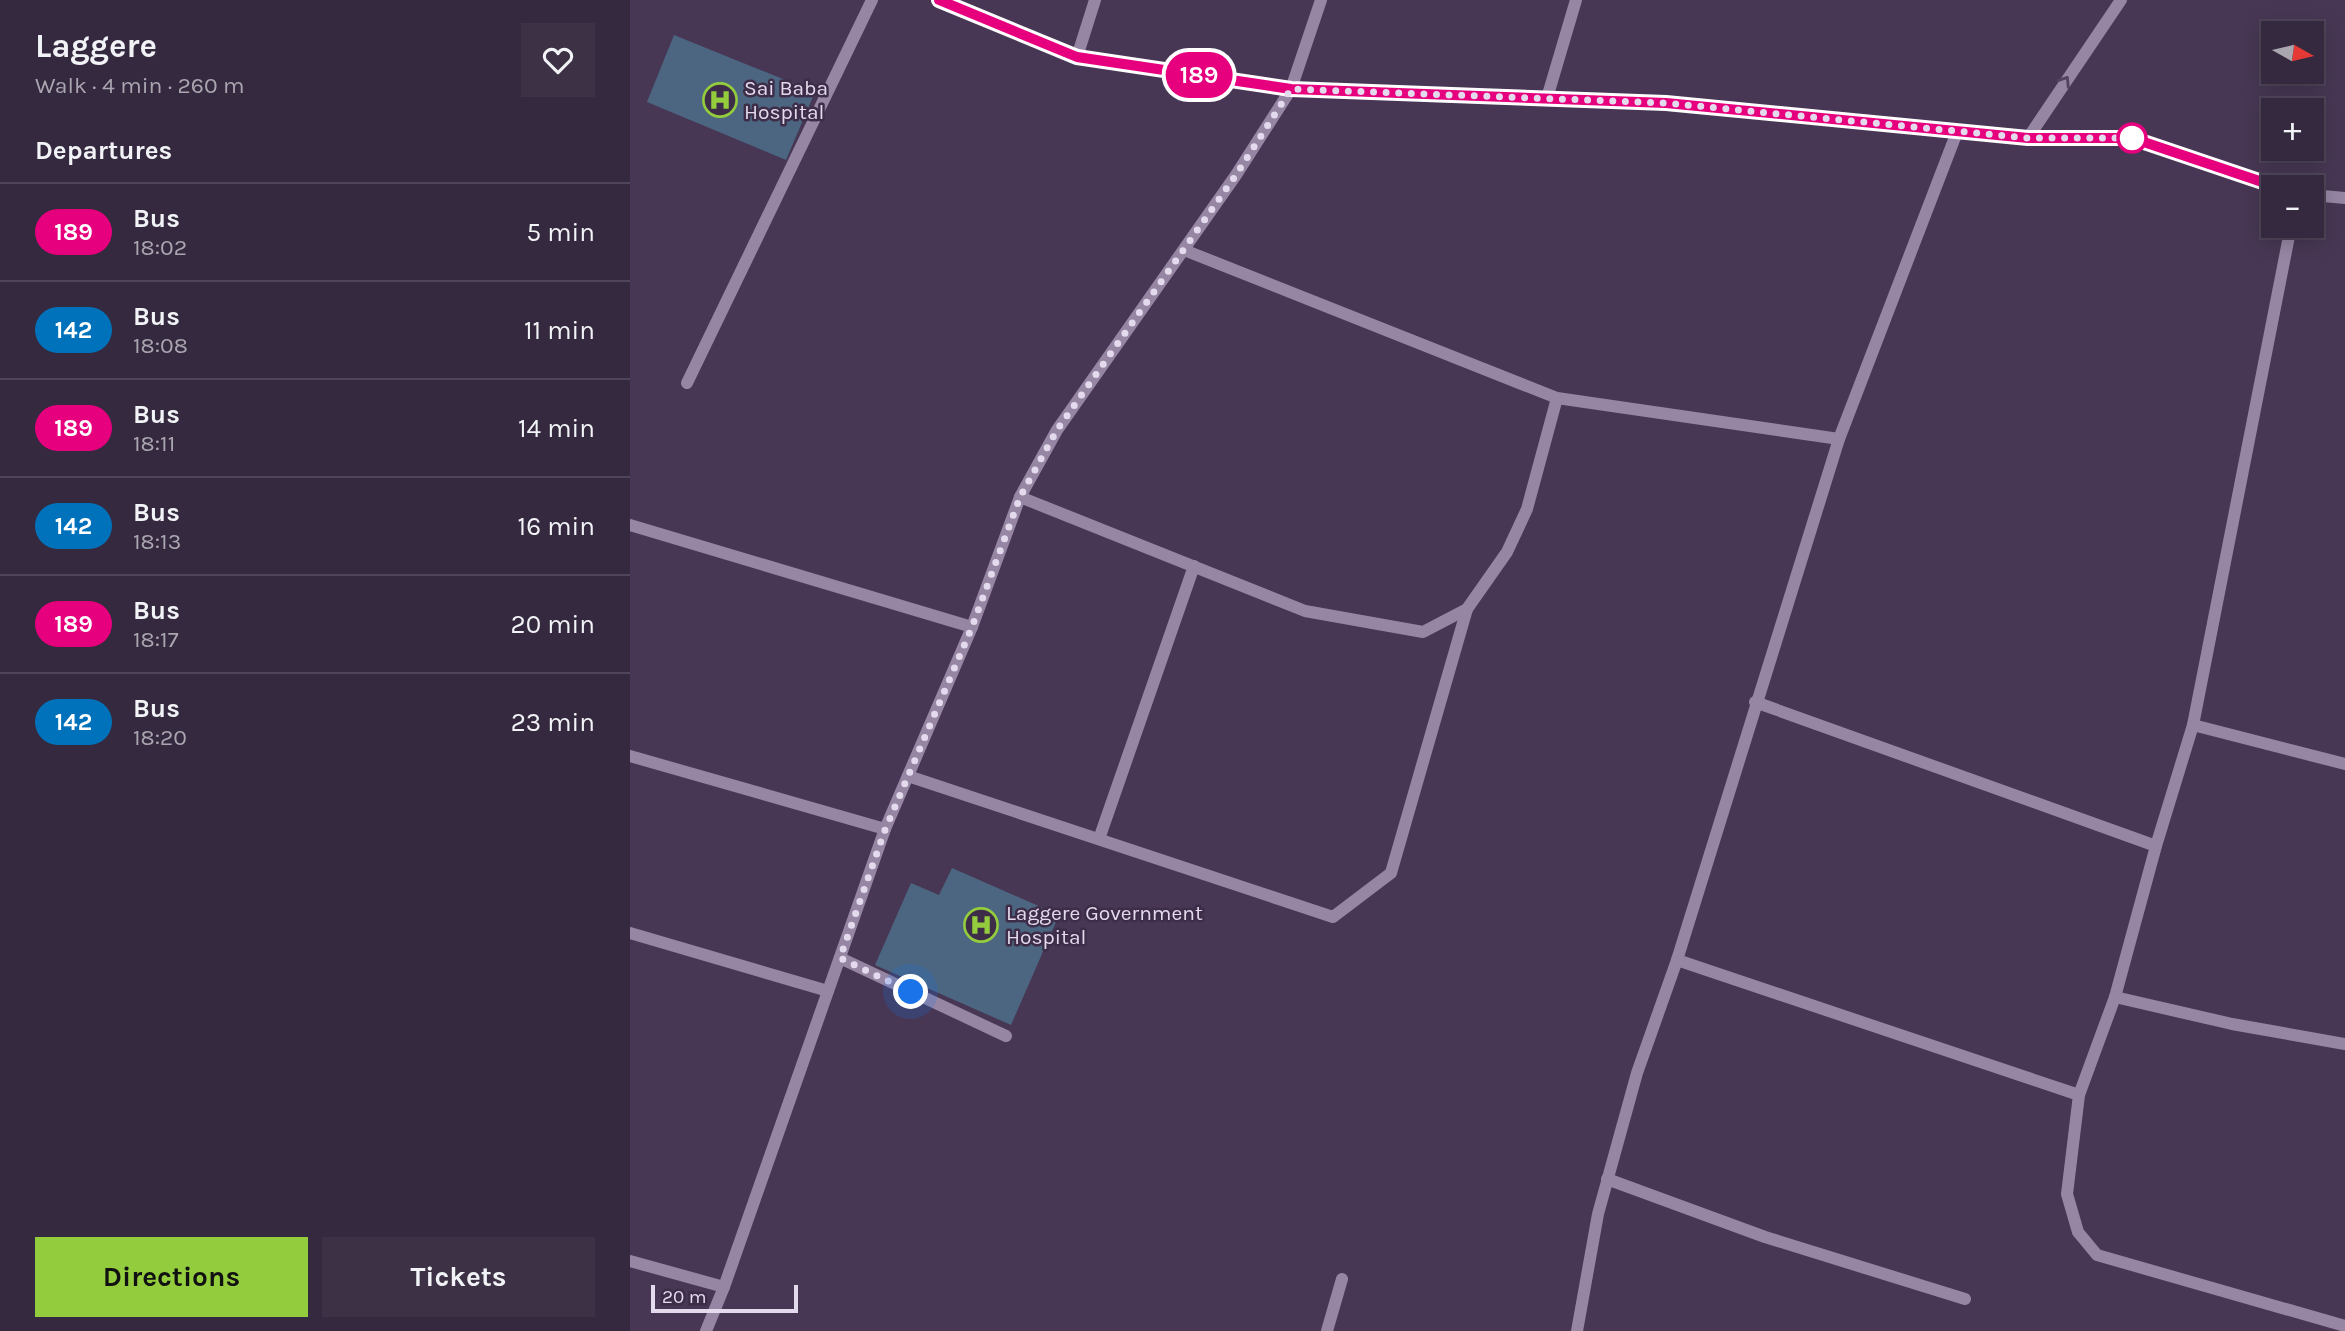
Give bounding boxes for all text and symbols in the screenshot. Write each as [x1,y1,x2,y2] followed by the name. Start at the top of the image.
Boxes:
[2261,21,2324,84] north arrow
[2261,21,2324,238] map controls
[521,23,595,97] button: heart
[35,27,157,65] text: Laggere
[1159,52,1239,98] line badge: 189
[1180,61,1218,89] text: 189
[35,72,245,99] text: Walk · 4 min · 260 m
[744,76,828,124] place label: Sai Baba Hospital
[2057,76,2069,89] one-way arrow
[701,81,739,119] hospital icon: Sai Baba Hospital
[2261,98,2324,161] button: +
[2117,123,2147,153] unlabelled marker
[35,135,172,166] text: Departures
[2261,175,2324,238] button: −
[133,203,180,234] text: Bus
[526,217,595,248] text: 5 min
[54,218,93,246] text: 189
[133,234,187,261] text: 18:02
[133,301,180,332] text: Bus
[524,315,595,346] text: 11 min
[55,316,92,344] text: 142
[133,332,188,359] text: 18:08
[133,399,180,430] text: Bus
[518,413,595,444] text: 14 min
[54,414,93,442] text: 189
[133,430,175,457] text: 18:11
[133,497,180,528] text: Bus
[518,511,595,542] text: 16 min
[55,512,92,540] text: 142
[133,528,181,555] text: 18:13
[133,595,180,626] text: Bus
[511,609,595,640] text: 20 min
[54,610,93,638] text: 189
[133,626,178,653] text: 18:17
[133,693,180,724] text: Bus
[511,707,595,738] text: 23 min
[55,708,92,736] text: 142
[133,724,187,751] text: 18:20
[1006,901,1203,949] place label: Laggere Government Hospital
[962,906,1000,944] hospital icon: Laggere Government Hospital
[893,974,928,1009] your location
[35,1237,308,1317] button: Directions
[322,1237,595,1317] button: Tickets
[651,1282,798,1314] scale bar
[662,1286,707,1308] text: 20 m

